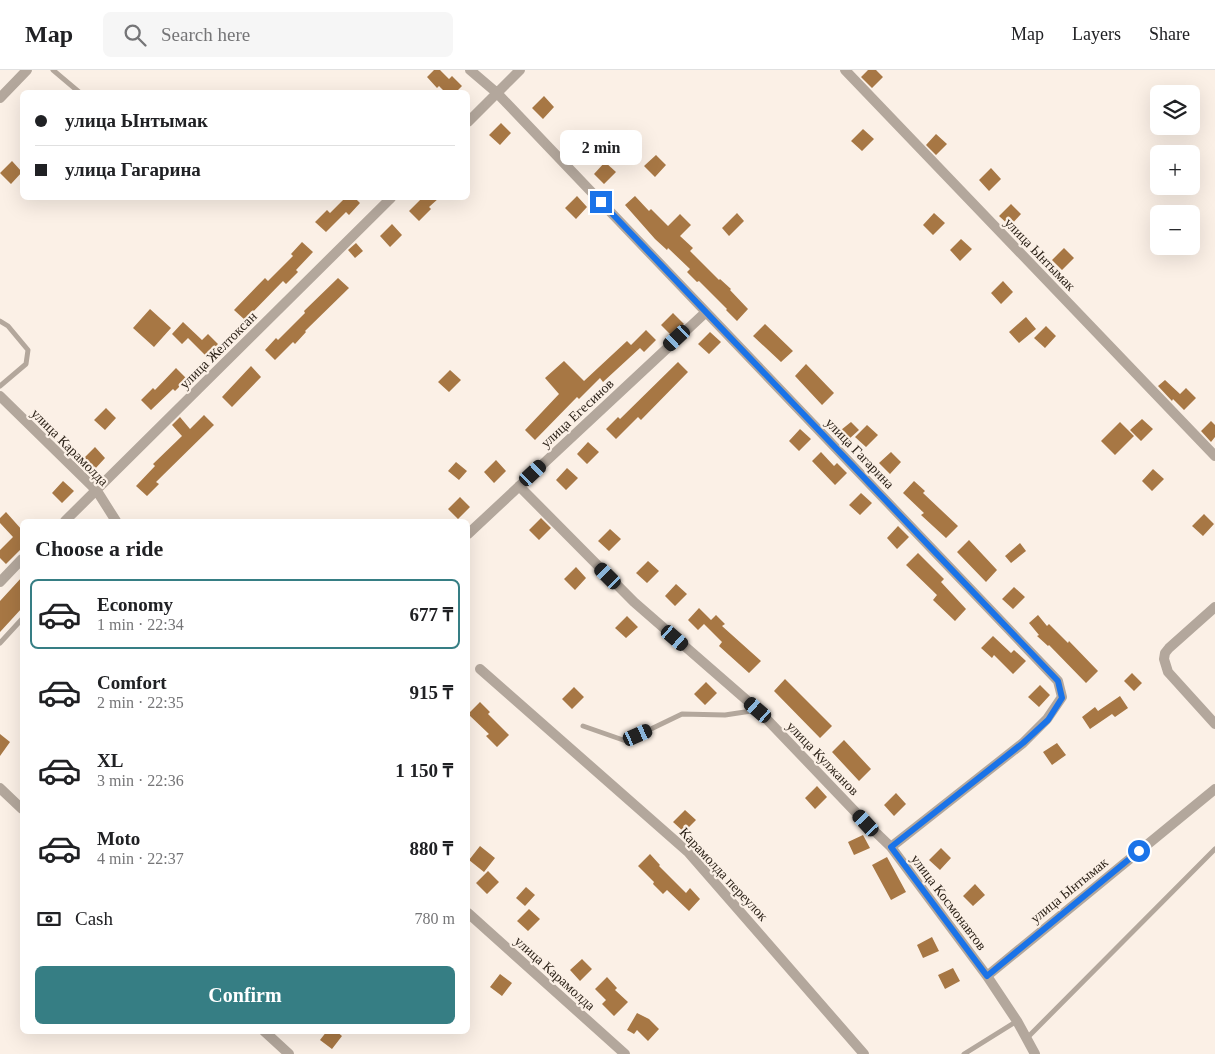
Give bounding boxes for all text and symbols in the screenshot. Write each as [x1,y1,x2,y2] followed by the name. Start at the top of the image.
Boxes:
[103,12,453,57] search box
[25,21,73,47] text: Map
[121,21,149,49] icon: search
[161,24,250,45] text: Search here
[1011,24,1044,44] text: Map
[1072,24,1121,44] text: Layers
[1149,24,1190,44] text: Share
[1150,85,1200,255] map controls
[1150,85,1200,135] button: layers
[65,110,208,131] text: улица Ынтымак
[560,129,642,164] callout: 2 min
[582,139,620,156] text: 2 min
[1150,145,1200,195] button: +
[65,159,201,180] text: улица Гагарина
[590,191,612,213] route end
[1150,205,1200,255] button: −
[1001,215,1078,294] street label: улица Ынтымак
[177,308,260,392] street label: улица Желтоксан
[660,322,693,354] car
[538,376,617,451] street label: улица Егесинов
[28,406,112,490] street label: улица Карамолда
[822,415,898,492] street label: улица Гагарина
[516,457,549,489] car
[35,536,163,561] text: Choose a ride
[592,560,623,592] car
[37,592,82,637] icon: car
[97,594,173,615] text: Economy
[409,604,453,625] text: 677 ₸
[97,616,184,633] text: 1 min · 22:34
[658,622,691,654] car
[37,670,82,715] icon: car
[97,672,167,693] text: Comfort
[409,682,453,703] text: 915 ₸
[97,694,184,711] text: 2 min · 22:35
[741,694,774,726] car
[784,718,862,799] street label: улица Кулжанов
[621,722,654,748] car
[37,748,82,793] icon: car
[97,750,123,771] text: XL
[395,760,453,781] text: 1 150 ₸
[97,772,184,789] text: 3 min · 22:36
[850,807,881,839] car
[677,825,771,924] street label: Карамолда переулок
[37,826,82,871] icon: car
[97,828,140,849] text: Moto
[409,838,453,859] text: 880 ₸
[1128,840,1150,862] route start
[97,850,184,867] text: 4 min · 22:37
[908,852,990,953] street label: улица Космонавтов
[1028,855,1111,926] street label: улица Ынтымак
[35,905,63,933] icon: cash
[75,908,113,929] text: Cash
[415,910,455,927] text: 780 m
[512,933,598,1014] street label: улица Карамолда
[35,966,455,1024] button: Confirm

